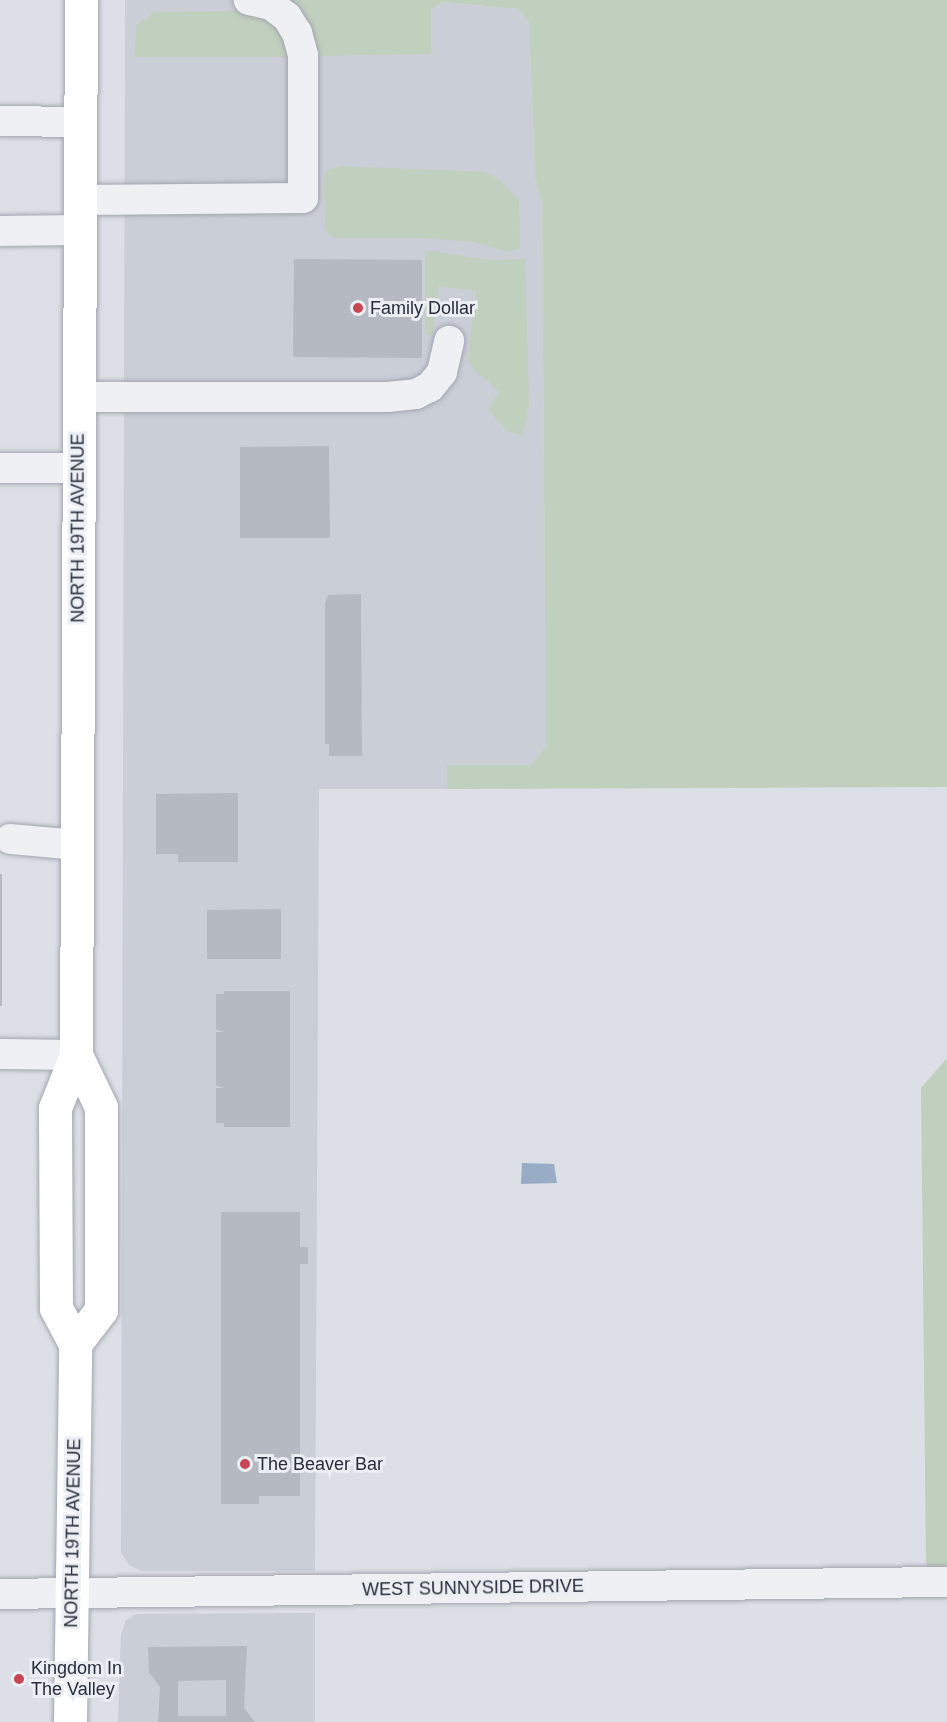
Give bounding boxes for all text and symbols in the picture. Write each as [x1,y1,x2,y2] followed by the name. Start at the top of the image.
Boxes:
[370,297,475,319] place label: Family Dollar
[351,301,365,315] marker: Family Dollar
[67,433,89,623] street label: NORTH 19TH AVENUE
[61,1438,85,1628] street label: NORTH 19TH AVENUE
[257,1453,383,1475] place label: The Beaver Bar
[238,1457,252,1471] marker: The Beaver Bar
[362,1575,584,1601] street label: WEST SUNNYSIDE DRIVE
[31,1658,122,1700] place label: Kingdom In The Valley
[12,1672,26,1686] marker: Kingdom In The Valley

